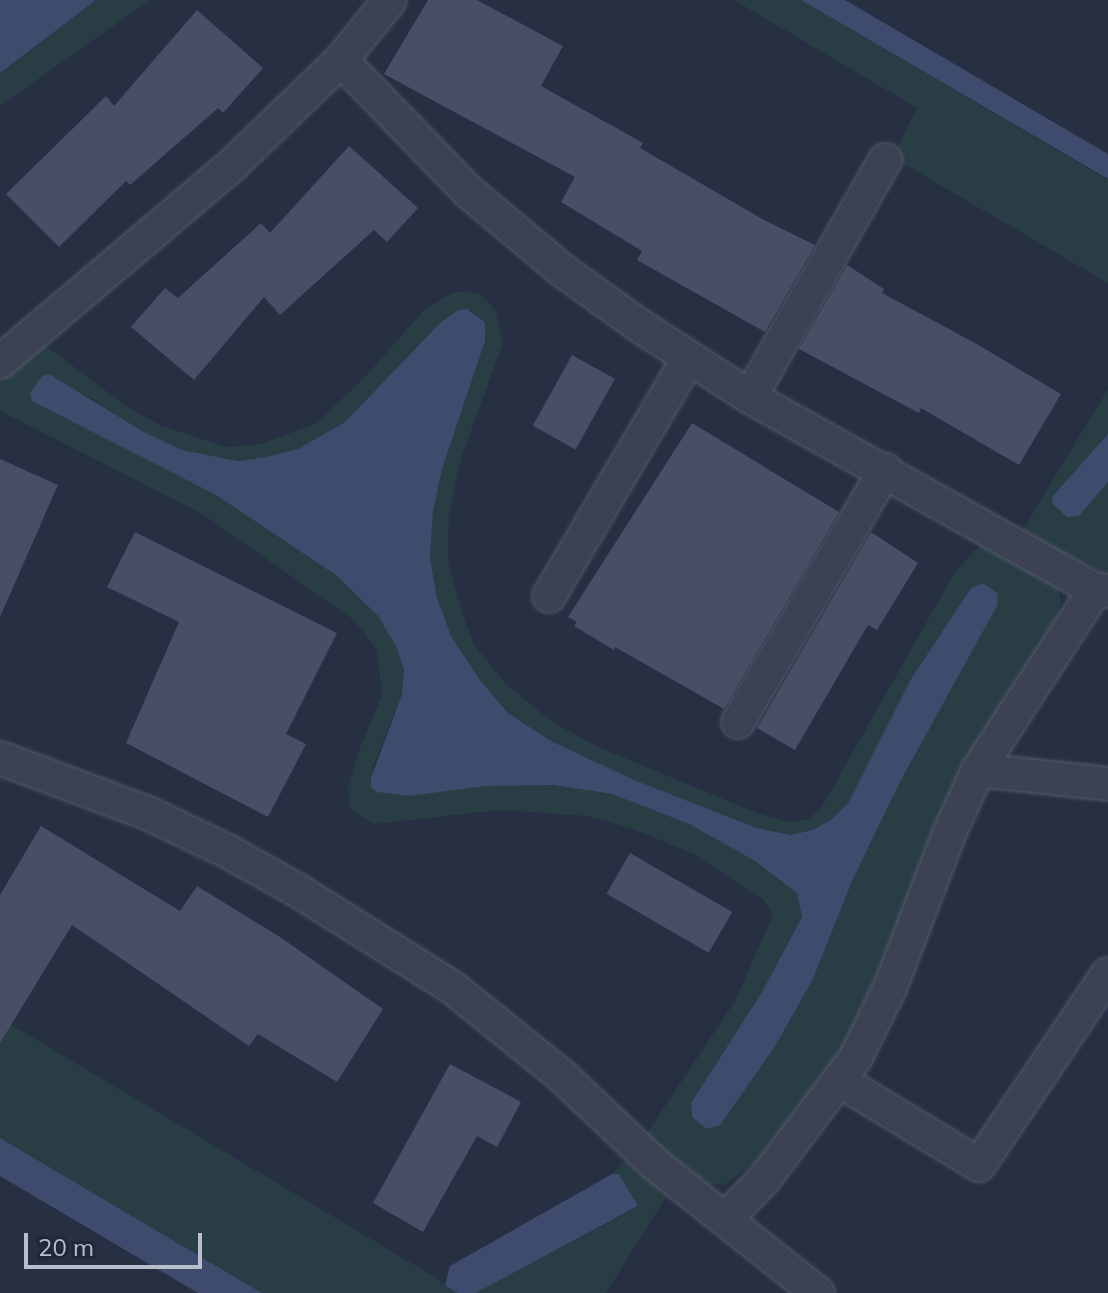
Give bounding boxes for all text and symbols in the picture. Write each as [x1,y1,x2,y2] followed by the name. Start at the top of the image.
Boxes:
[28,1217,206,1267] scale bar
[38,1232,94,1262] text: 20 m

